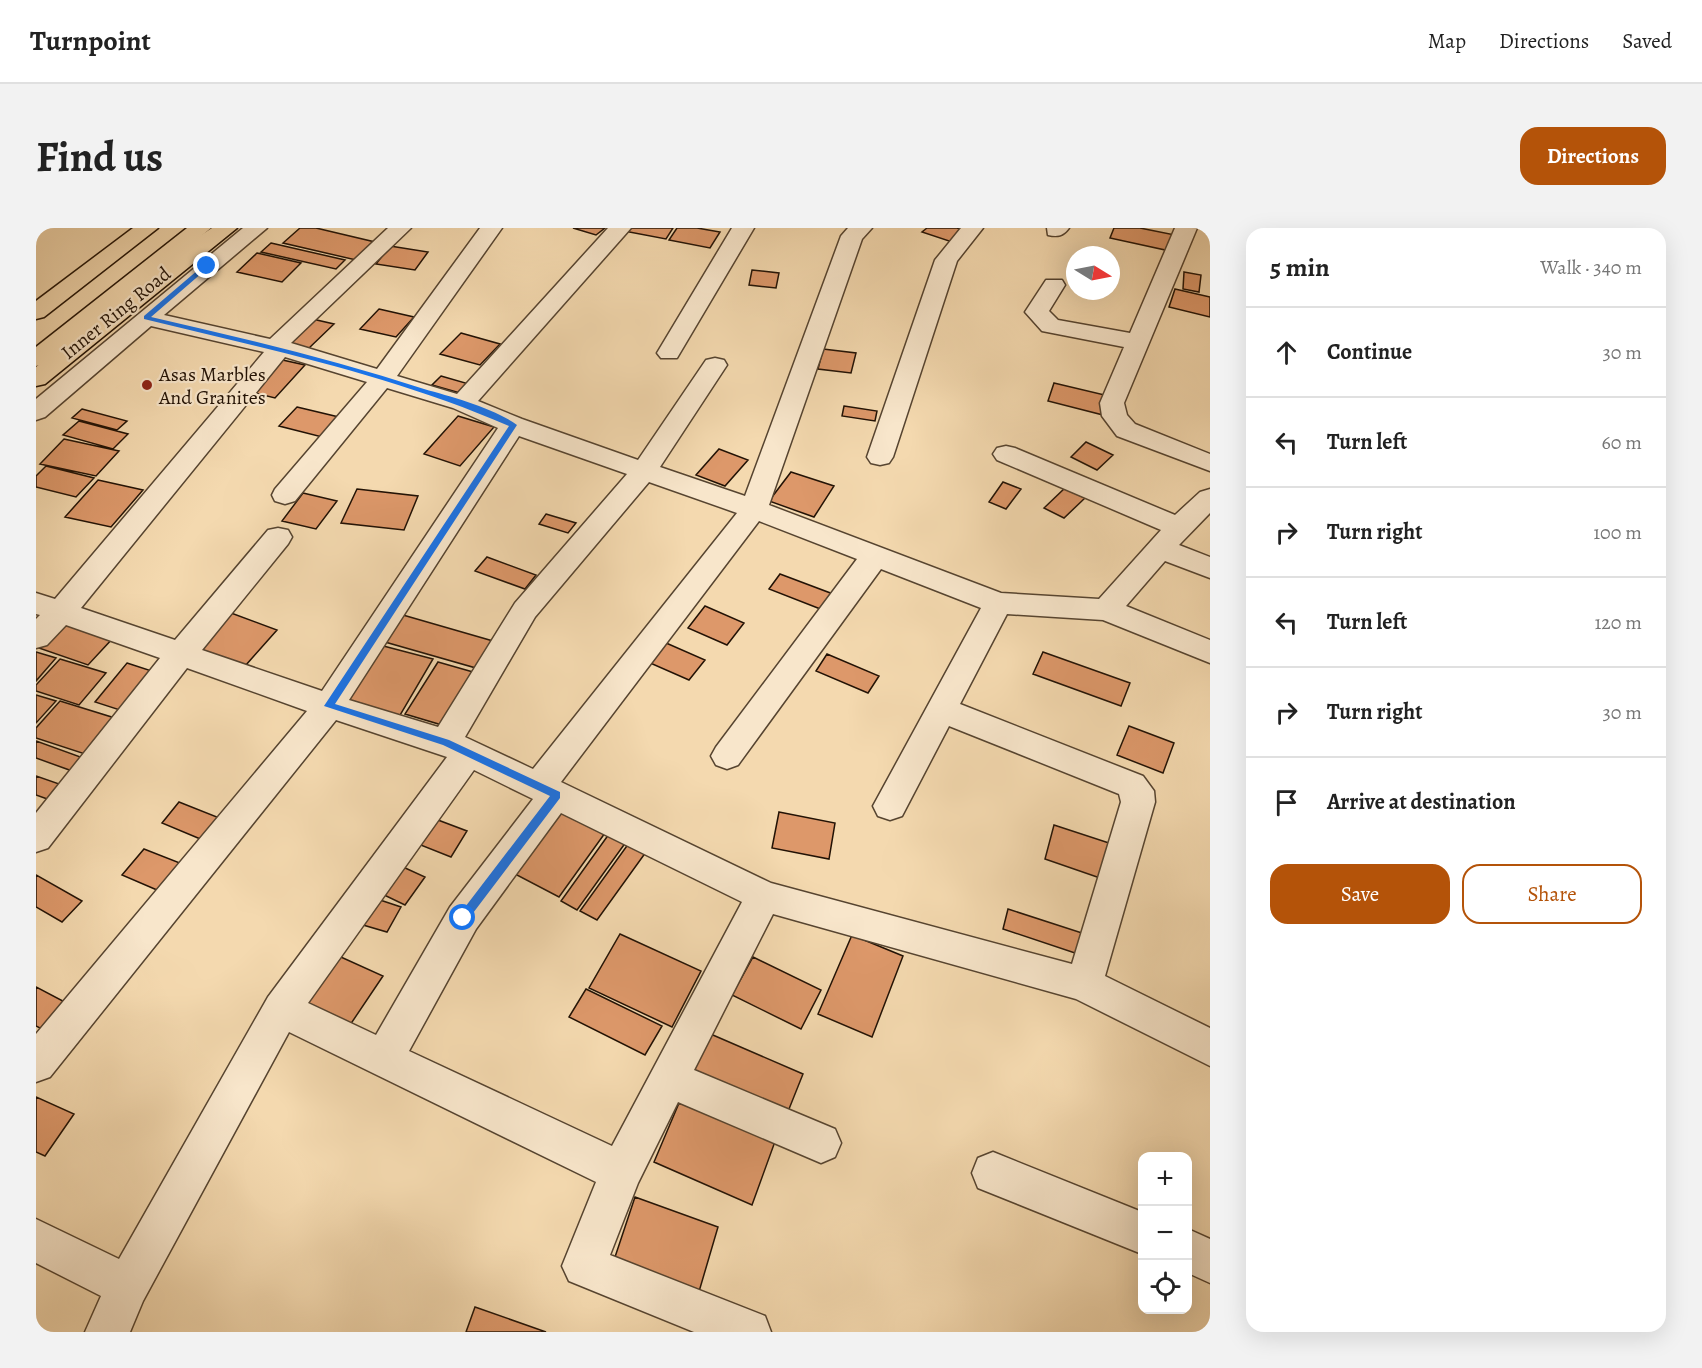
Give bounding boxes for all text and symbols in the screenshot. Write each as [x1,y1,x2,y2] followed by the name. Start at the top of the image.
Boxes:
[30,22,151,60] text: Turnpoint
[1428,27,1466,55] text: Map
[1499,27,1589,55] text: Directions
[1622,27,1672,55] text: Saved
[1520,127,1666,185] button: Directions
[36,128,163,185] text: Find us
[1066,246,1120,300] north arrow
[1270,250,1330,285] text: 5 min
[193,252,219,278] route end
[1540,254,1642,281] text: Walk · 340 m
[56,260,177,366] street label: Inner Ring Road
[1270,336,1303,369] icon: ahead
[1327,337,1412,367] text: Continue
[1602,339,1642,366] text: 30 m
[158,361,266,411] place label: Asas Marbles And Granites
[140,378,154,392] marker: Asas Marbles And Granites
[1270,426,1303,459] icon: left
[1327,427,1407,457] text: Turn left
[1602,429,1642,456] text: 60 m
[1270,516,1303,549] icon: right
[1327,517,1423,547] text: Turn right
[1593,519,1642,546] text: 100 m
[1270,606,1303,639] icon: left
[1327,607,1407,637] text: Turn left
[1594,609,1642,636] text: 120 m
[1270,696,1303,729] icon: right
[1327,697,1423,727] text: Turn right
[1602,699,1642,726] text: 30 m
[1270,786,1303,819] icon: arrive
[1327,787,1516,817] text: Arrive at destination
[1270,864,1450,924] button: Save
[1462,864,1642,924] button: Share
[449,904,475,930] route start
[1138,1152,1192,1314] map controls
[1138,1152,1192,1206] button: +
[1138,1206,1192,1260] button: −
[1138,1260,1192,1314] button: locate

